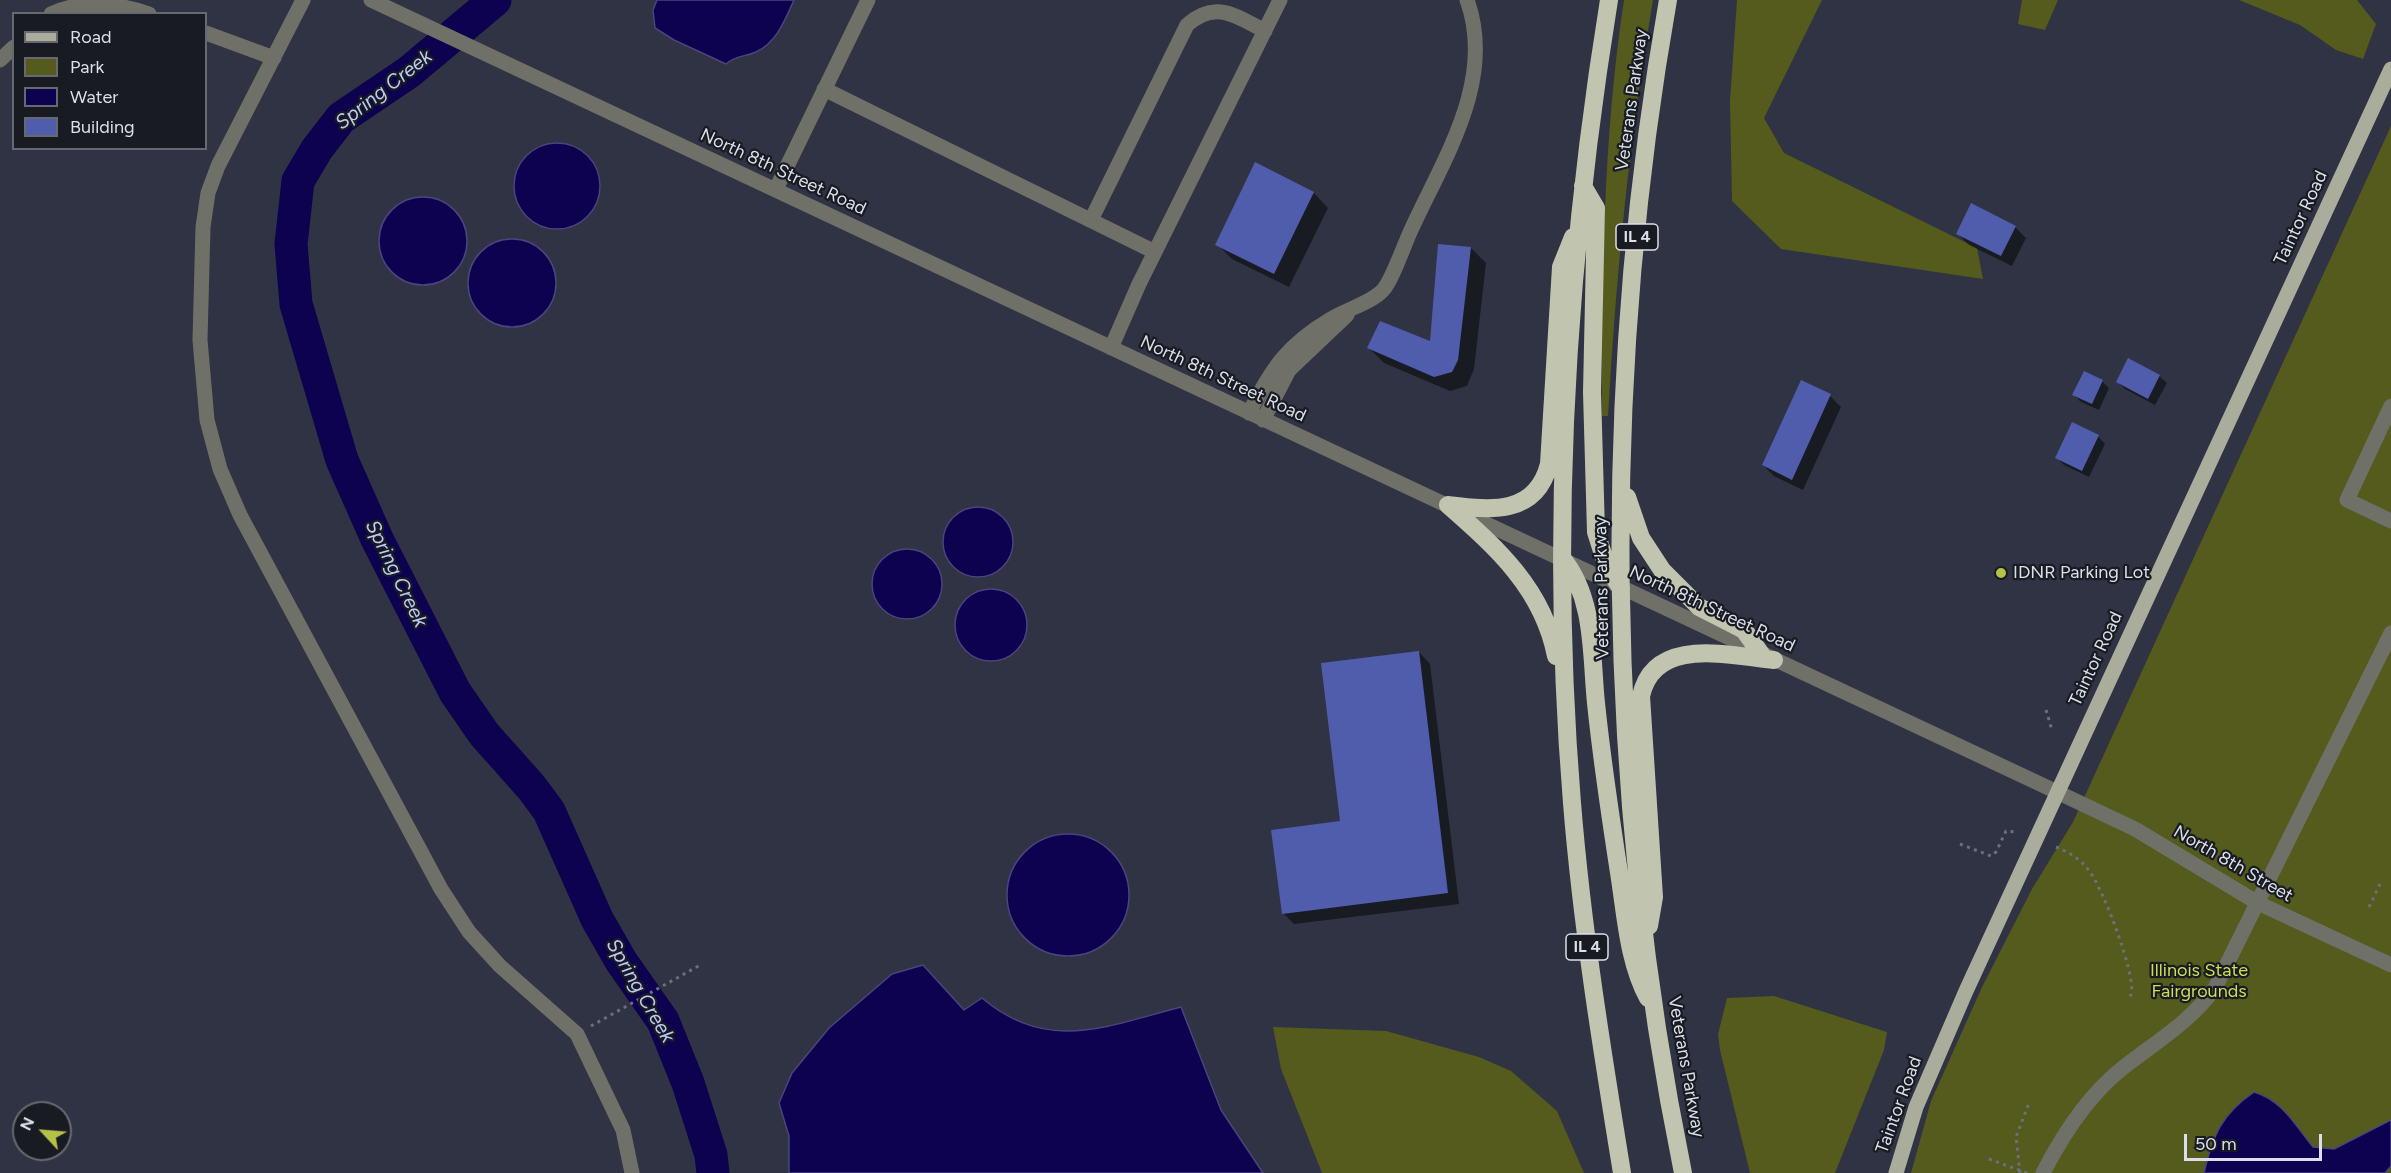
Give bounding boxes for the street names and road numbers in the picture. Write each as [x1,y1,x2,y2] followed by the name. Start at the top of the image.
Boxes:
[1611,28,1653,172] street label: Veterans Parkway
[697,124,869,220] street label: North 8th Street Road
[2270,167,2332,269] street label: Taintor Road
[1616,224,1658,250] road number: IL 4
[1137,331,1309,427] street label: North 8th Street Road
[1590,516,1614,660] street label: Veterans Parkway
[1626,561,1798,657] street label: North 8th Street Road
[2065,608,2127,710] street label: Taintor Road
[2169,821,2297,907] street label: North 8th Street
[1566,934,1608,960] road number: IL 4
[1663,995,1709,1139] street label: Veterans Parkway
[1872,1054,1926,1156] street label: Taintor Road

